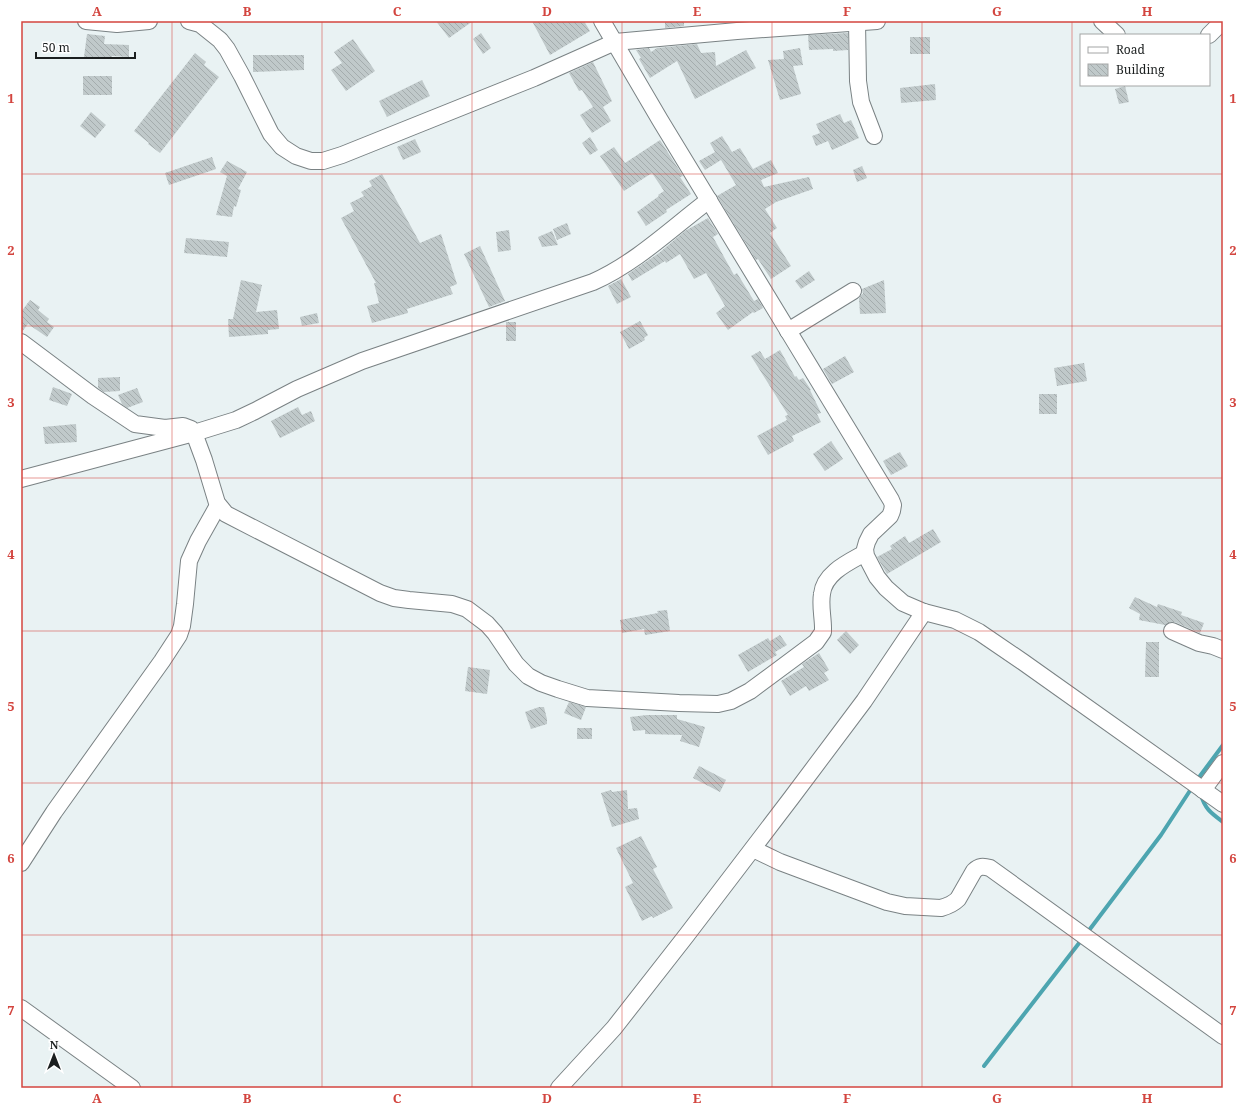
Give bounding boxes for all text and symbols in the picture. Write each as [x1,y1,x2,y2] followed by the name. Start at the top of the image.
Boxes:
[92,2,102,20] text: A
[243,2,252,20] text: B
[393,2,402,20] text: C
[542,2,552,20] text: D
[693,2,702,20] text: E
[843,2,851,20] text: F
[992,2,1002,20] text: G
[1142,2,1153,20] text: H
[36,34,135,60] scale bar
[1080,34,1210,86] legend
[42,39,70,56] text: 50 m
[1116,41,1146,58] text: Road
[1116,61,1165,78] text: Building
[7,89,15,107] text: 1
[1229,89,1237,107] text: 1
[7,241,15,259] text: 2
[1229,241,1237,259] text: 2
[7,393,15,411] text: 3
[1229,393,1237,411] text: 3
[7,545,15,563] text: 4
[1229,545,1237,563] text: 4
[7,697,15,715] text: 5
[1229,697,1237,715] text: 5
[7,849,15,867] text: 6
[1229,849,1237,867] text: 6
[7,1001,15,1019] text: 7
[1229,1001,1237,1019] text: 7
[34,1035,74,1075] north arrow
[50,1037,59,1052] text: N
[92,1089,102,1107] text: A
[243,1089,252,1107] text: B
[393,1089,402,1107] text: C
[542,1089,552,1107] text: D
[693,1089,702,1107] text: E
[843,1089,851,1107] text: F
[992,1089,1002,1107] text: G
[1142,1089,1153,1107] text: H

